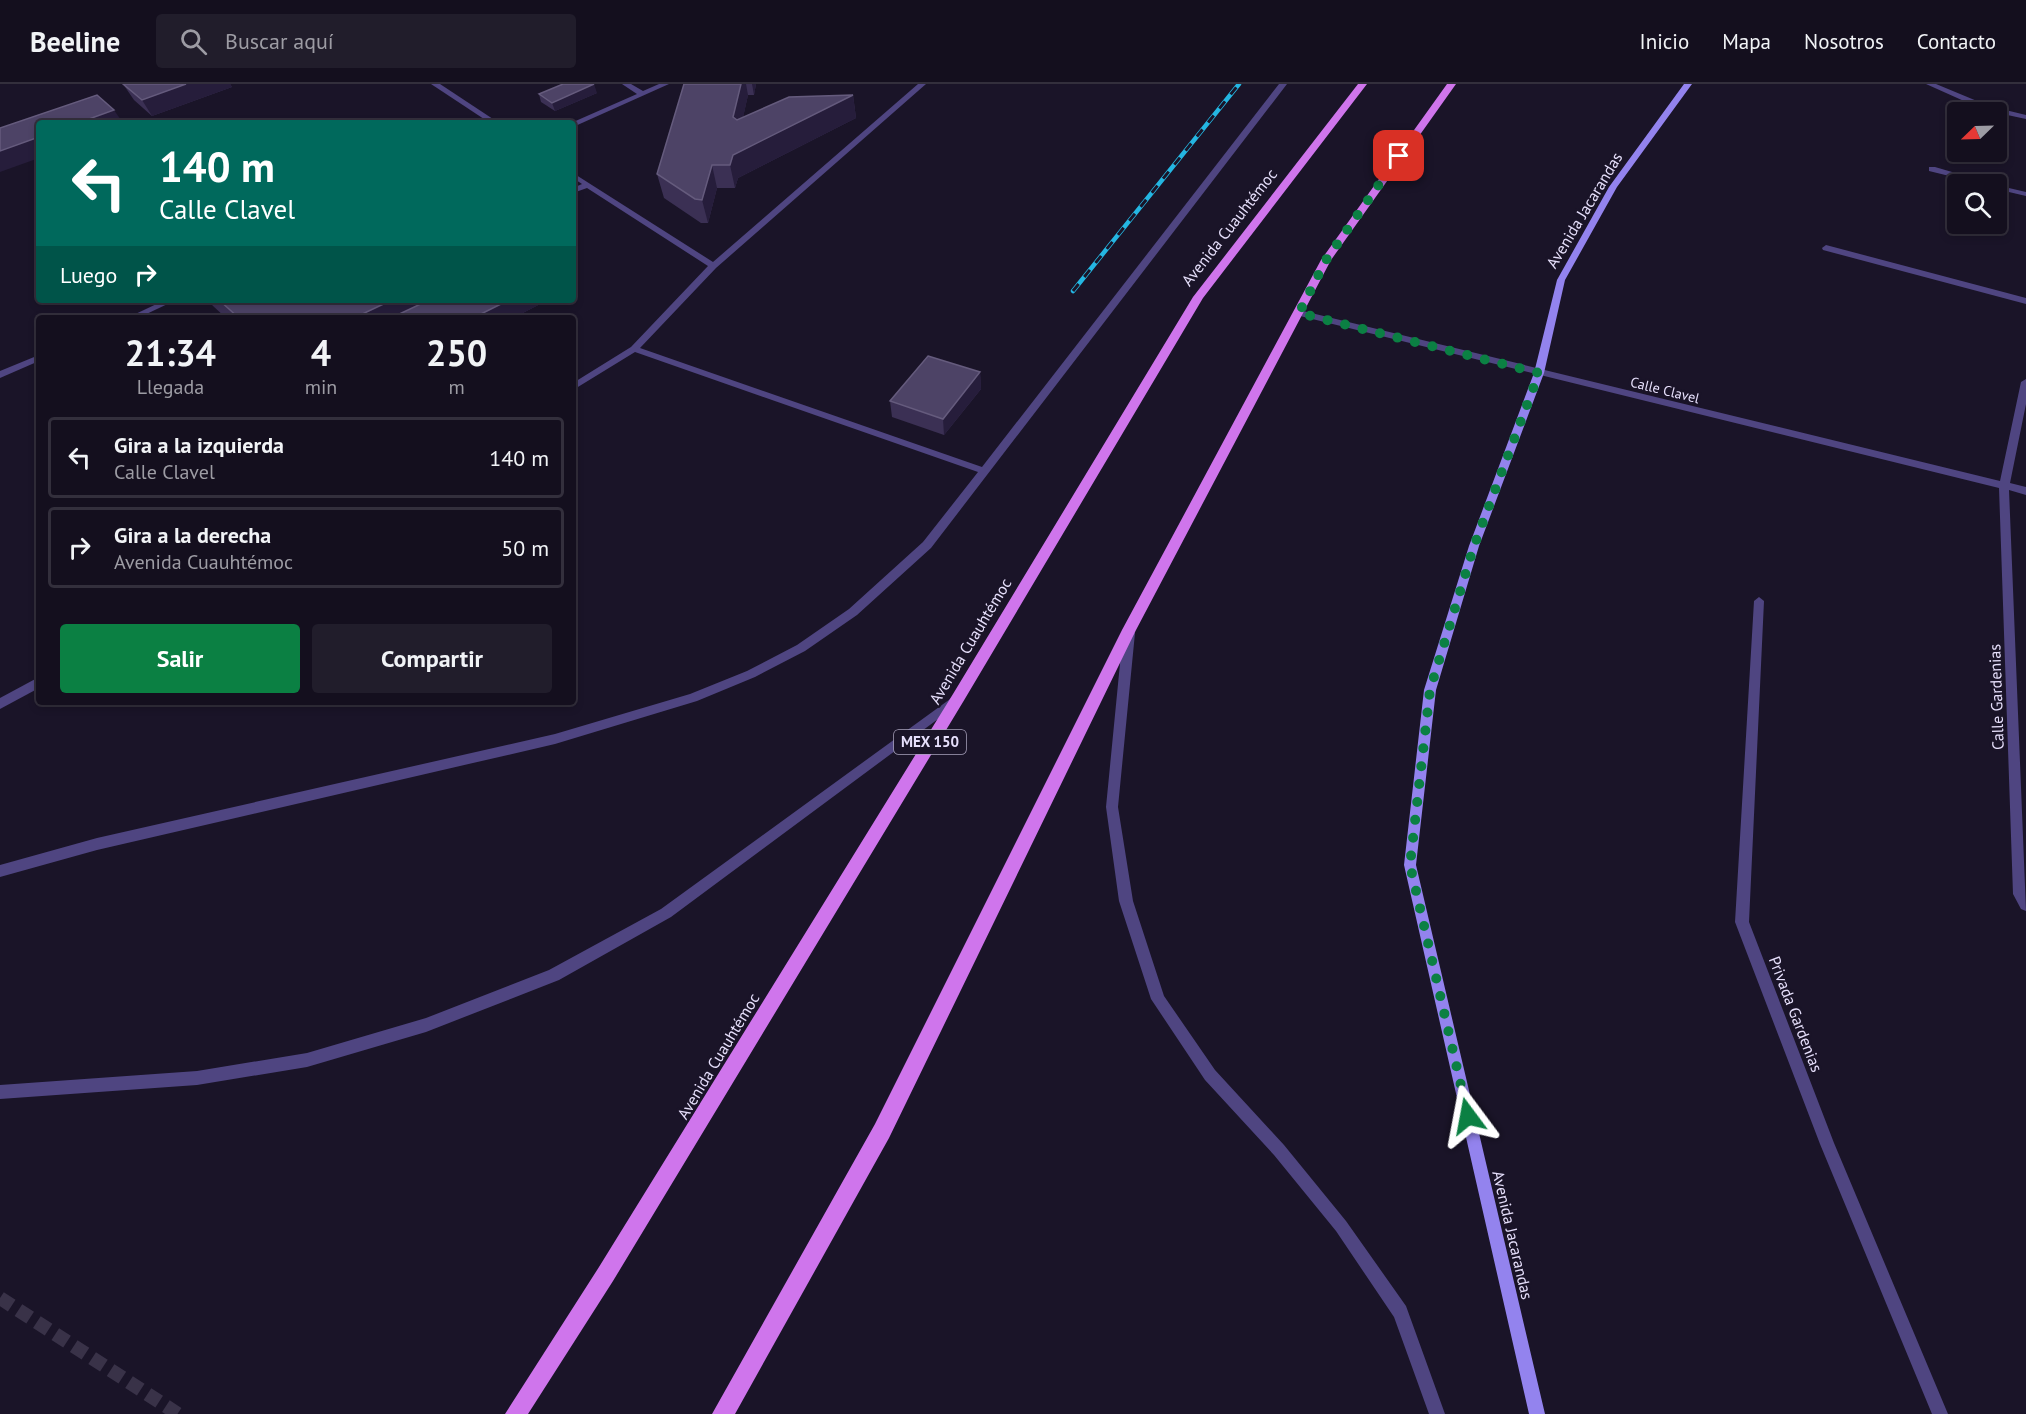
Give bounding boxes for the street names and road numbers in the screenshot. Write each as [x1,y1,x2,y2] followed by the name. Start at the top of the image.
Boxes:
[1542,148,1627,272] street label: Avenida Jacarandas
[1177,164,1281,290] street label: Avenida Cuauhtémoc
[1629,373,1701,407] street label: Calle Clavel
[925,574,1015,708] street label: Avenida Cuauhtémoc
[1984,643,2008,750] street label: Calle Gardenias
[894,730,966,754] road number: MEX 150
[1765,953,1827,1075] street label: Privada Gardenias
[673,989,763,1123] street label: Avenida Cuauhtémoc
[1488,1169,1538,1302] street label: Avenida Jacarandas

